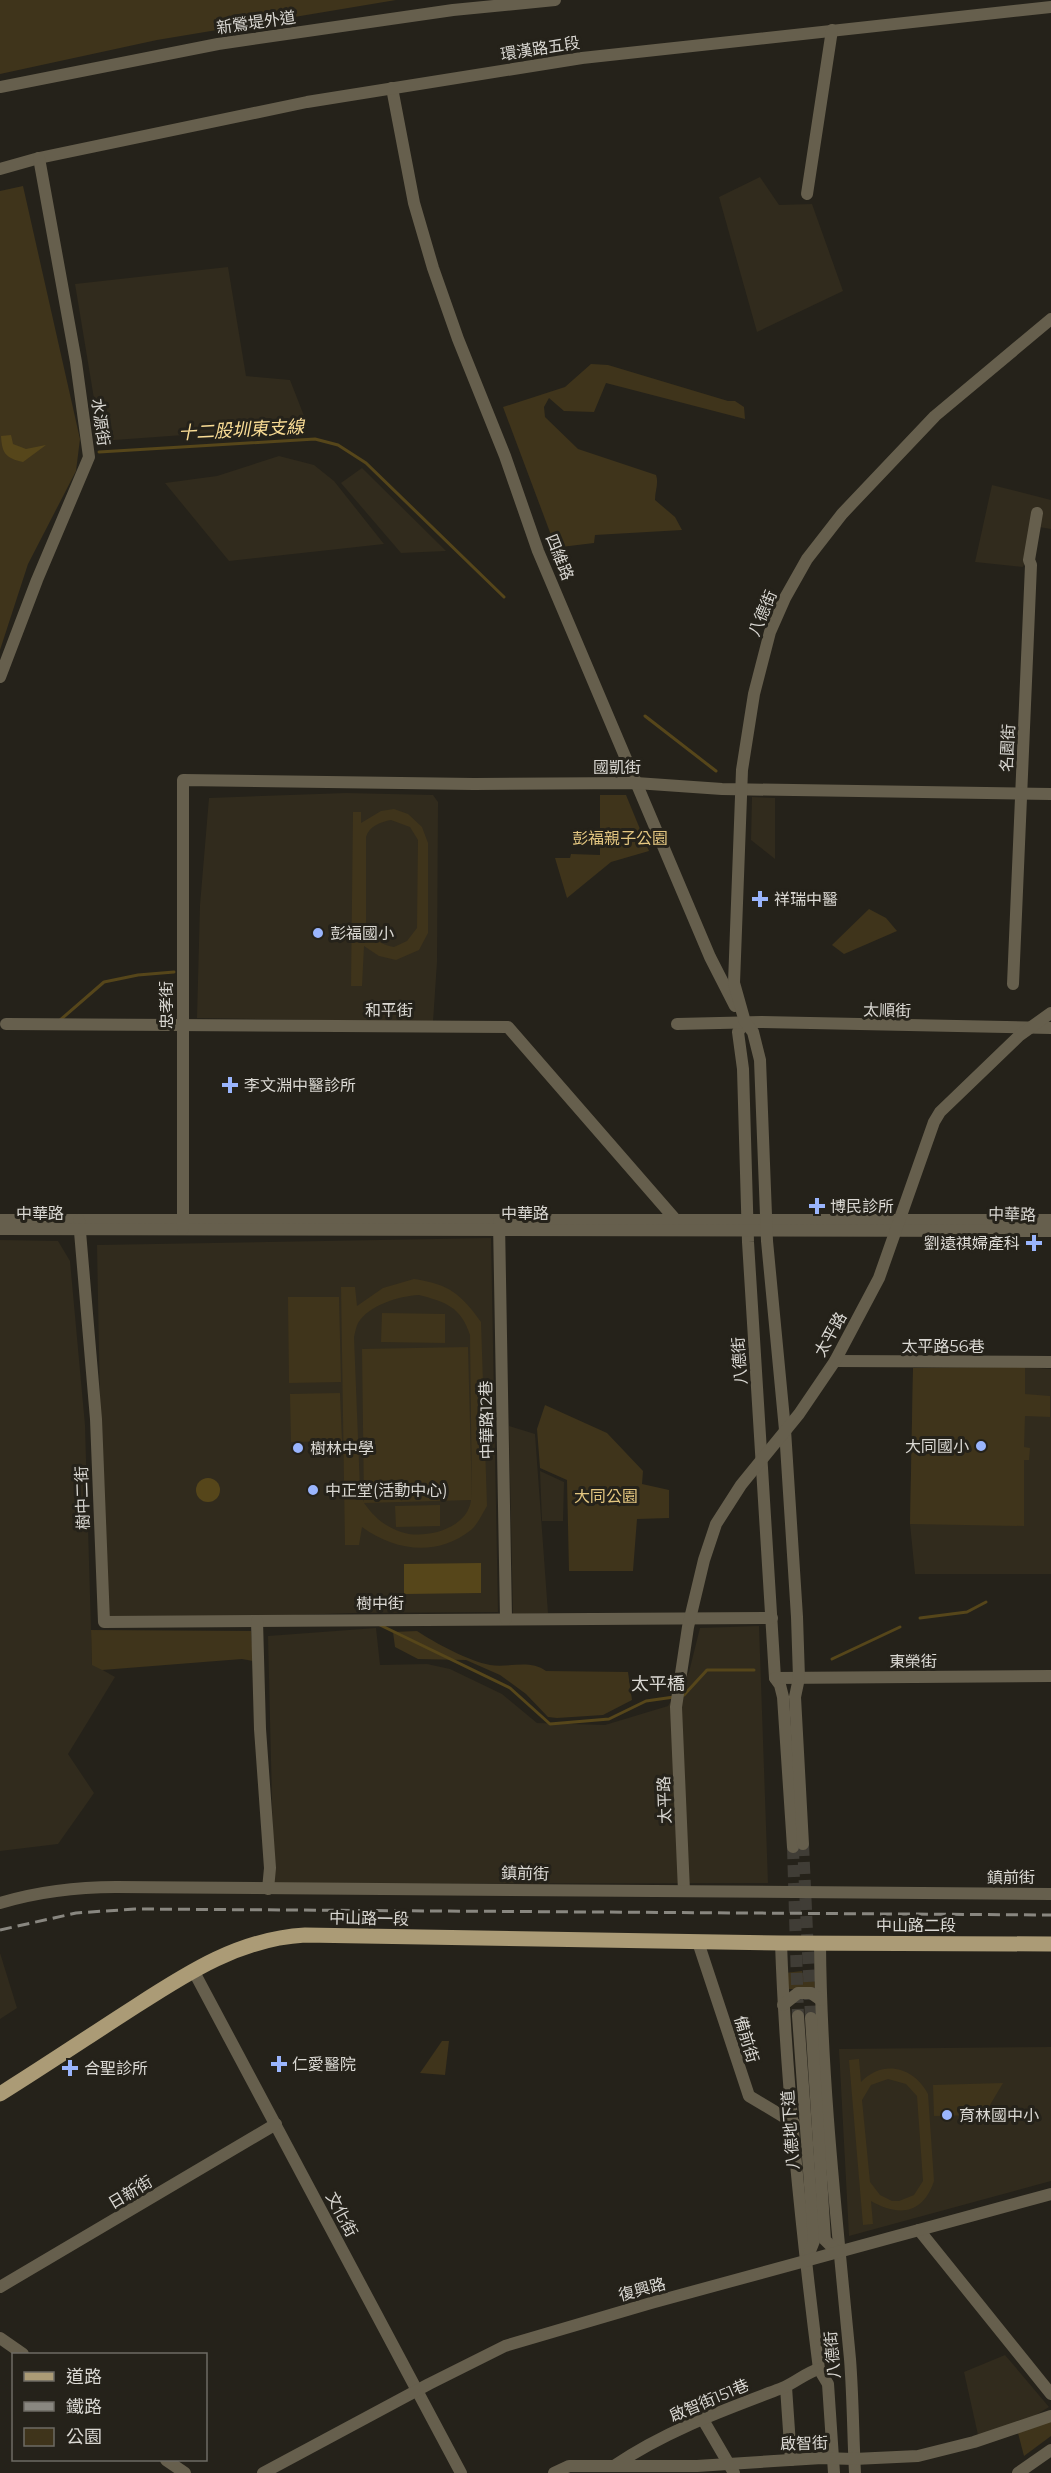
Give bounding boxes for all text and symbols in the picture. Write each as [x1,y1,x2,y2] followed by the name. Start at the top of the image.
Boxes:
[215,8,297,37] street label: 新鶯堤外道
[499,33,581,64] street label: 環漢路五段
[88,397,113,447] street label: 水源街
[178,416,306,444] water label: 十二股圳東支線
[542,531,577,583] street label: 四維路
[744,587,781,639] street label: 八德街
[997,724,1018,772] street label: 名園街
[593,758,641,777] street label: 國凱街
[572,829,668,848] park label: 彭福親子公園
[751,890,769,908] marker: 祥瑞中醫
[774,890,838,909] place label: 祥瑞中醫
[330,924,394,943] place label: 彭福國小
[311,926,325,940] marker: 彭福國小
[157,981,176,1029] street label: 忠孝街
[365,1001,413,1020] street label: 和平街
[863,1001,911,1020] street label: 太順街
[221,1076,239,1094] marker: 李文淵中醫診所
[244,1076,356,1095] place label: 李文淵中醫診所
[808,1197,826,1215] marker: 博民診所
[830,1197,894,1216] place label: 博民診所
[16,1204,64,1223] street label: 中華路
[501,1204,549,1223] street label: 中華路
[988,1205,1036,1224] street label: 中華路
[924,1234,1020,1253] place label: 劉遠祺婦產科
[1025,1234,1043,1252] marker: 劉遠祺婦產科
[810,1309,850,1360] street label: 太平路
[728,1336,751,1386] street label: 八德街
[902,1337,984,1356] street label: 太平路56巷
[476,1380,497,1460] street label: 中華路12巷
[905,1437,969,1456] place label: 大同國小
[310,1439,374,1458] place label: 樹林中學
[974,1439,988,1453] marker: 大同國小
[291,1441,305,1455] marker: 樹林中學
[72,1466,93,1530] street label: 樹中二街
[325,1481,448,1500] place label: 中正堂(活動中心)
[306,1483,320,1497] marker: 中正堂(活動中心)
[574,1487,638,1506] park label: 大同公園
[356,1594,404,1613] street label: 樹中街
[889,1652,937,1671] street label: 東榮街
[631,1673,685,1695] district label: 太平橋
[654,1776,675,1824] street label: 太平路
[501,1864,549,1883] street label: 鎮前街
[987,1868,1035,1887] street label: 鎮前街
[329,1908,409,1929] street label: 中山路一段
[876,1916,956,1935] street label: 中山路二段
[730,2013,763,2065] street label: 備前街
[270,2055,288,2073] marker: 仁愛醫院
[292,2055,356,2074] place label: 仁愛醫院
[61,2059,79,2077] marker: 合聖診所
[84,2059,148,2078] place label: 合聖診所
[778,2089,803,2171] street label: 八德地下道
[959,2106,1039,2125] place label: 育林國中小
[940,2108,954,2122] marker: 育林國中小
[105,2172,156,2213] street label: 日新街
[322,2189,361,2240] street label: 文化街
[616,2274,668,2305] street label: 復興路
[821,2330,844,2380] street label: 八德街
[12,2353,207,2461] legend
[66,2366,102,2388] text: 道路
[667,2375,752,2426] street label: 啟智街151巷
[66,2396,102,2418] text: 鐵路
[66,2426,102,2448] text: 公園
[780,2433,828,2454] street label: 啟智街

